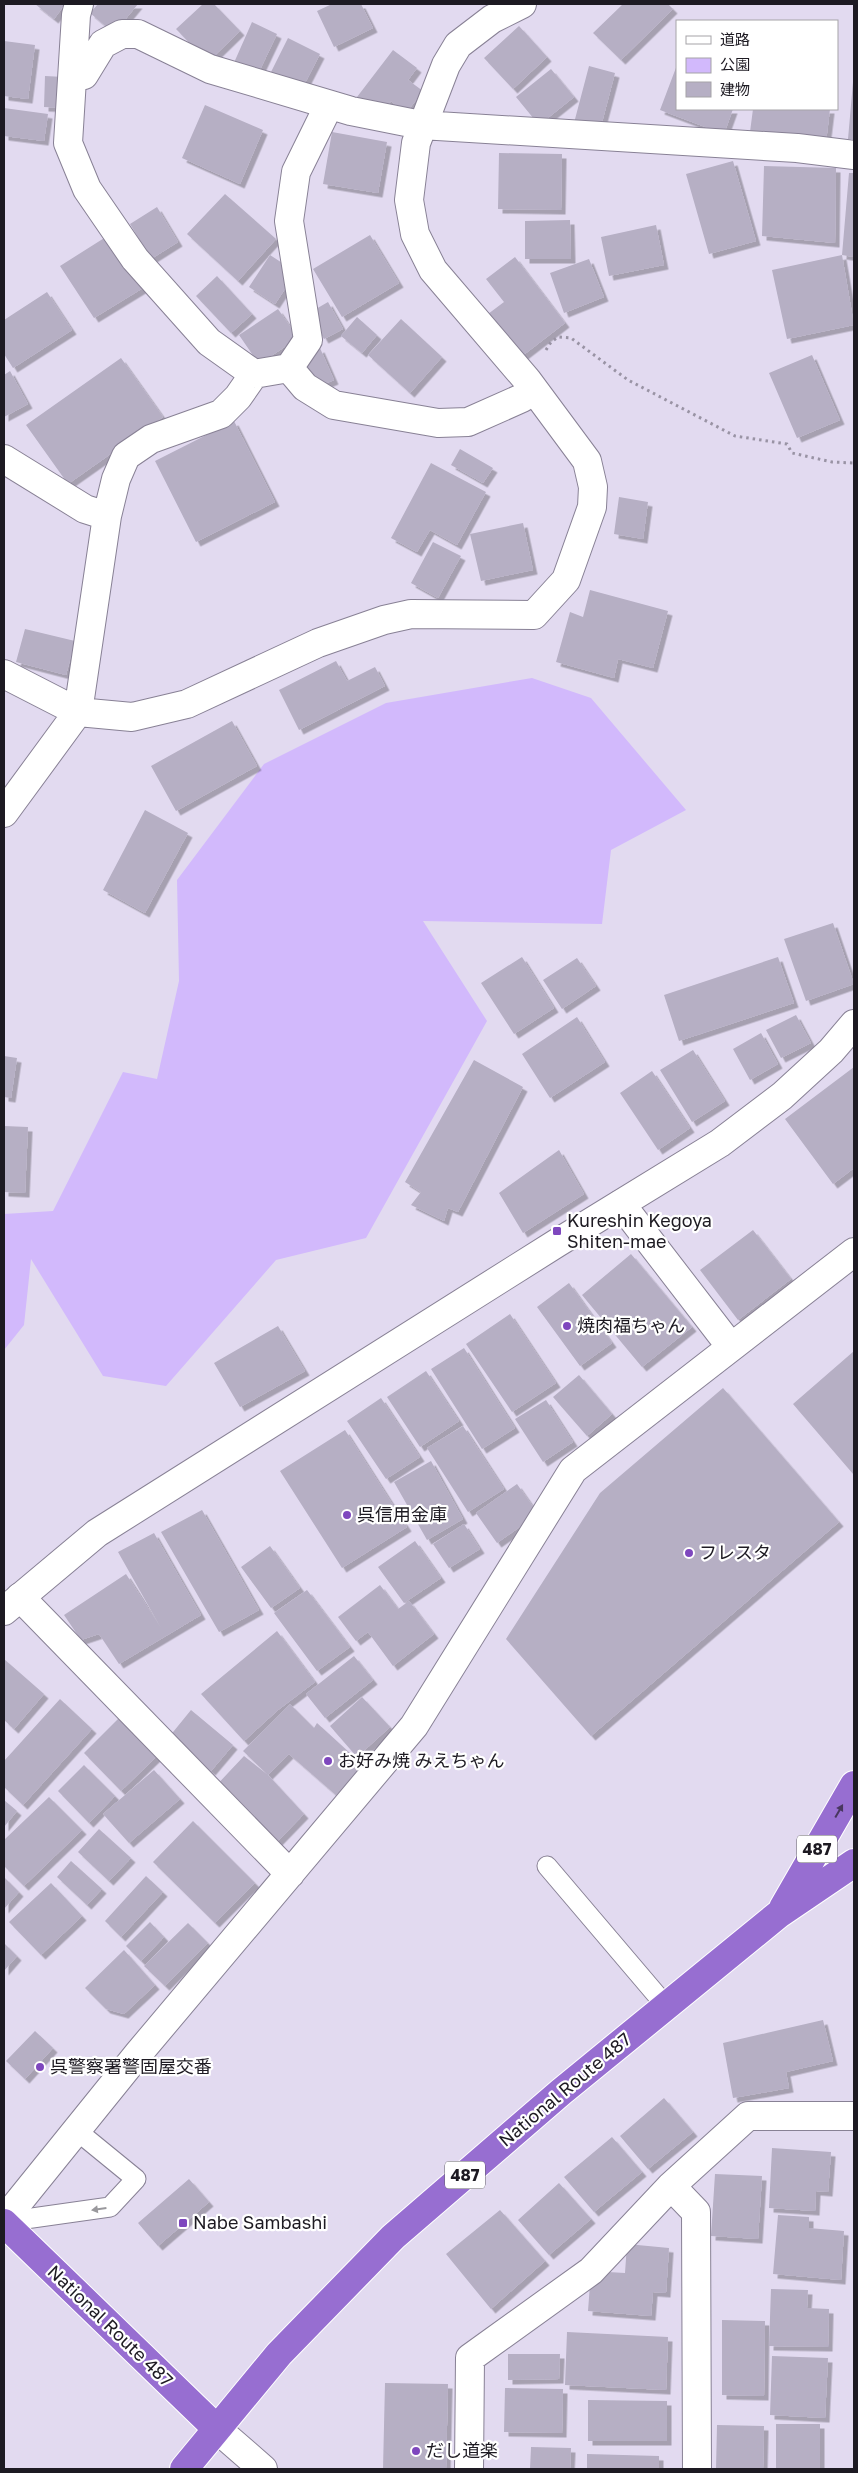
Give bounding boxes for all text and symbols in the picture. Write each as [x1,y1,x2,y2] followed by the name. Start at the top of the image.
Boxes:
[676,20,838,110] legend
[720,30,750,48] text: 道路
[720,55,750,73] text: 公園
[720,80,750,98] text: 建物
[567,1209,712,1252] place label: Kureshin Kegoya Shiten-mae
[551,1225,563,1237] marker: Kureshin Kegoya Shiten-mae
[577,1314,685,1336] place label: 焼肉福ちゃん
[561,1320,573,1332] marker: 焼肉福ちゃん
[357,1503,447,1525] place label: 呉信用金庫
[341,1509,353,1521] marker: 呉信用金庫
[699,1541,771,1563] place label: フレスタ
[683,1547,695,1559] marker: フレスタ
[338,1749,505,1771] place label: お好み焼 みえちゃん
[322,1755,334,1767] marker: お好み焼 みえちゃん
[834,1805,843,1818] one-way arrow
[797,1836,837,1862] road number: 487
[494,2028,635,2151] street label: National Route 487
[50,2055,212,2077] place label: 呉警察署警固屋交番
[34,2061,46,2073] marker: 呉警察署警固屋交番
[445,2162,485,2188] road number: 487
[91,2205,107,2213] one-way arrow
[193,2211,327,2233] place label: Nabe Sambashi
[177,2217,189,2229] marker: Nabe Sambashi
[44,2260,178,2391] street label: National Route 487
[426,2439,498,2461] place label: だし道楽
[410,2445,422,2457] marker: だし道楽

